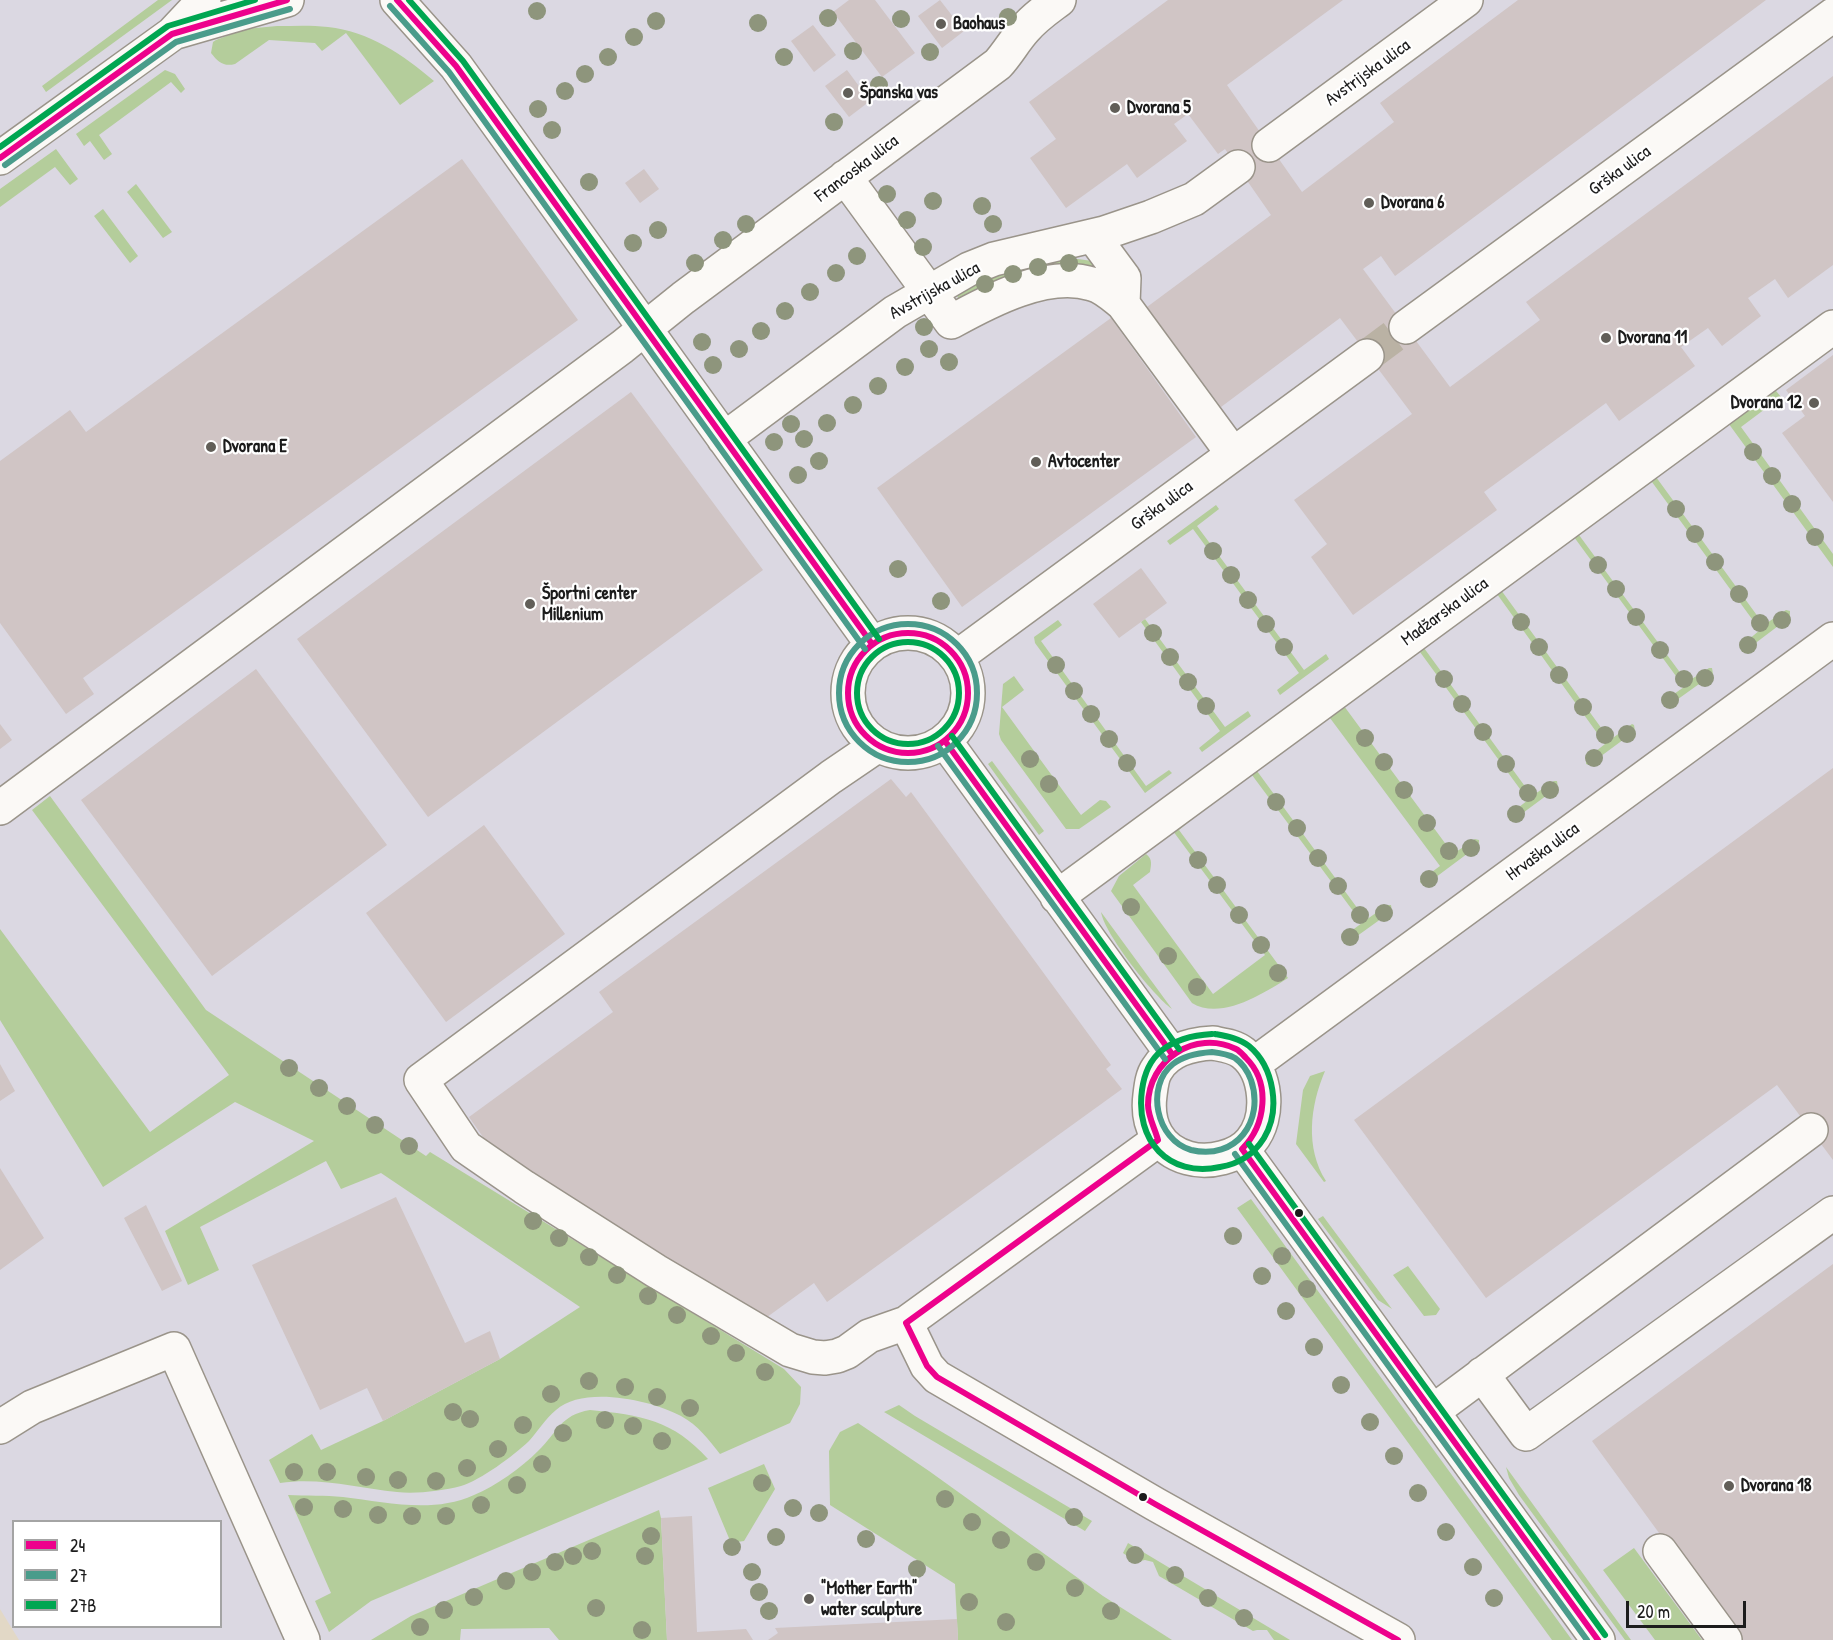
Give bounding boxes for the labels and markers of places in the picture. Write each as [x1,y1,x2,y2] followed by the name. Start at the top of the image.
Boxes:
[953,13,1005,35] place label: Baohaus
[934,17,948,31] marker: Baohaus
[860,82,938,104] place label: Španska vas
[841,86,855,100] marker: Španska vas
[1127,97,1191,119] place label: Dvorana 5
[1108,101,1122,115] marker: Dvorana 5
[1381,192,1445,214] place label: Dvorana 6
[1362,196,1376,210] marker: Dvorana 6
[1618,327,1687,349] place label: Dvorana 11
[1599,331,1613,345] marker: Dvorana 11
[1731,392,1802,414] place label: Dvorana 12
[1807,396,1821,410] marker: Dvorana 12
[223,436,287,458] place label: Dvorana E
[204,440,218,454] marker: Dvorana E
[1048,451,1120,473] place label: Avtocenter
[1029,455,1043,469] marker: Avtocenter
[542,583,637,626] place label: Športni center Millenium
[523,597,537,611] marker: Športni center Millenium
[1293,1207,1305,1219] unlabelled marker
[1741,1475,1812,1497] place label: Dvorana 18
[1722,1479,1736,1493] marker: Dvorana 18
[1137,1491,1149,1503] unlabelled marker
[821,1578,922,1620] place label: "Mother Earth" water sculpture
[802,1592,816,1606] marker: "Mother Earth" water sculpture

